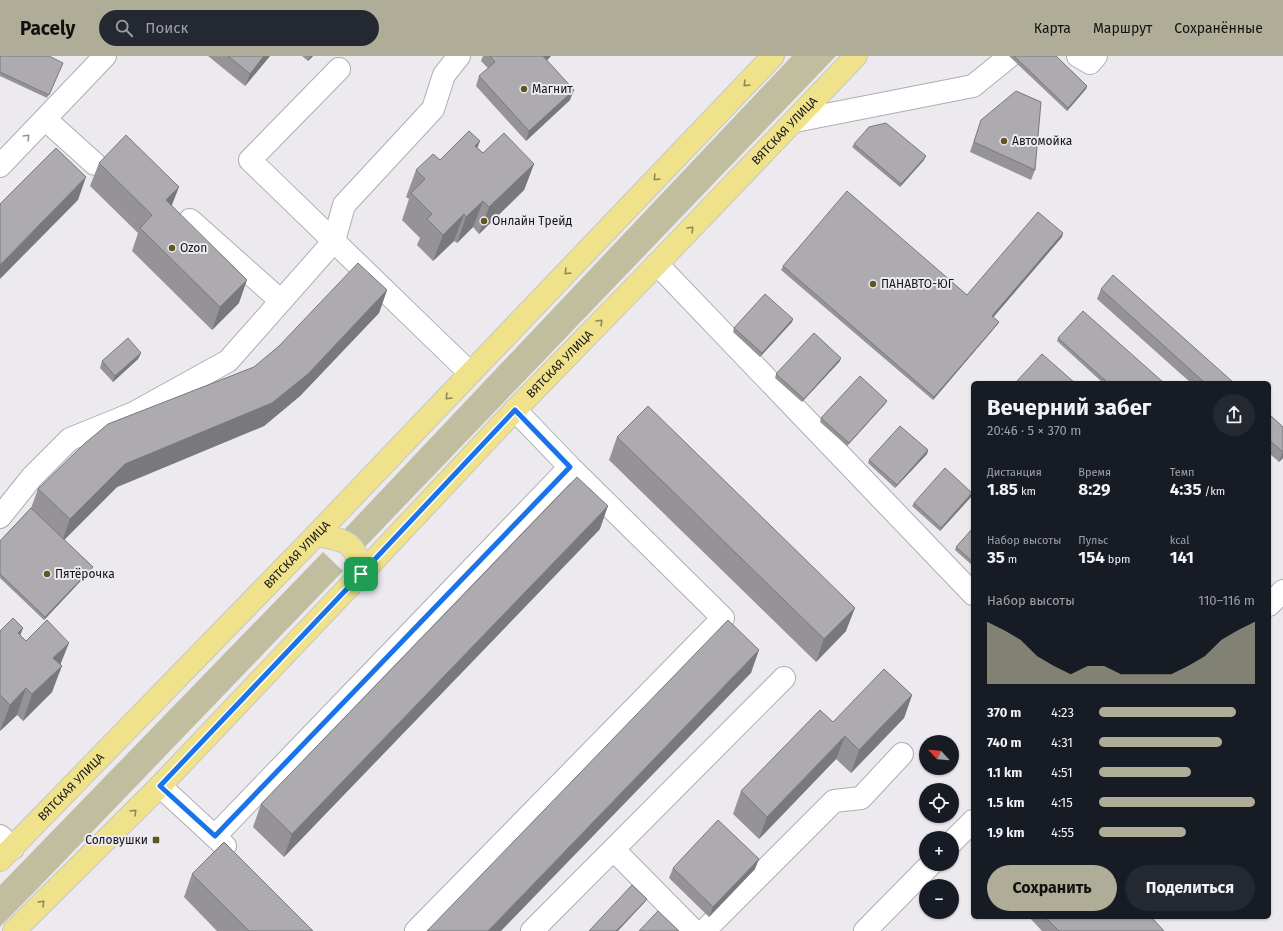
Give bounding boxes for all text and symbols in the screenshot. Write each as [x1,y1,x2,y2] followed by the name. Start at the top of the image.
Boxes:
[99,10,379,46] search box
[20,17,75,40] text: Pacely
[113,17,135,39] icon: search
[145,19,188,37] text: Поиск
[1034,20,1071,37] text: Карта
[1093,20,1152,37] text: Маршрут
[1174,20,1263,37] text: Сохранённые
[743,79,751,87] one-way arrow
[532,82,573,96] place label: Магнит
[519,84,529,94] marker: Магнит
[749,94,820,168] street label: ВЯТСКАЯ УЛИЦА
[1012,134,1072,148] place label: Автомойка
[22,135,29,142] one-way arrow
[999,136,1009,146] marker: Автомойка
[653,173,661,181] one-way arrow
[492,214,572,228] place label: Онлайн Трейд
[479,216,489,226] marker: Онлайн Трейд
[686,226,694,234] one-way arrow
[180,241,207,255] place label: Ozon
[167,243,177,253] marker: Ozon
[564,267,571,275] one-way arrow
[881,277,954,291] place label: ПАНАВТО-ЮГ
[868,279,878,289] marker: ПАНАВТО-ЮГ
[595,319,603,327] one-way arrow
[524,327,596,401] street label: ВЯТСКАЯ УЛИЦА
[445,392,453,400] one-way arrow
[987,394,1151,421] text: Вечерний забег
[1213,394,1255,436] button: share
[987,423,1081,438] text: 20:46 · 5 × 370 m
[987,466,1042,479] text: Дистанция
[1078,466,1111,479] text: Время
[1170,466,1195,479] text: Темп
[987,479,1018,500] text: 1.85
[1078,479,1110,500] text: 8:29
[1170,479,1202,500] text: 4:35
[1018,485,1036,498] text: km
[1202,485,1225,498] text: /km
[261,518,333,591] street label: ВЯТСКАЯ УЛИЦА
[987,534,1061,547] text: Набор высоты
[1078,534,1108,547] text: Пульс
[1170,534,1189,547] text: kcal
[987,547,1005,568] text: 35
[1078,547,1105,568] text: 154
[1170,547,1194,568] text: 141
[1005,553,1017,566] text: m
[1105,553,1130,566] text: bpm
[344,557,378,591] pin
[350,563,372,585] icon: arrive
[55,567,115,581] place label: Пятёрочка
[42,569,52,579] marker: Пятёрочка
[987,593,1075,608] text: Набор высоты
[1198,593,1255,608] text: 110–116 m
[987,705,1021,720] text: 370 m
[1051,705,1074,720] text: 4:23
[919,735,959,775] north arrow
[919,735,959,919] map controls
[987,735,1022,750] text: 740 m
[1051,735,1073,750] text: 4:31
[35,750,107,824] street label: ВЯТСКАЯ УЛИЦА
[987,765,1022,780] text: 1.1 km
[1051,765,1073,780] text: 4:51
[919,783,959,823] button: locate
[987,795,1025,810] text: 1.5 km
[1051,795,1073,810] text: 4:15
[129,809,137,816] one-way arrow
[987,825,1024,840] text: 1.9 km
[1051,825,1074,840] text: 4:55
[919,831,959,871] button: +
[85,833,148,847] place label: Соловушки
[151,835,161,845] marker: Соловушки
[987,865,1117,911] button: Сохранить
[1125,865,1255,911] button: Поделиться
[919,879,959,919] button: −
[37,900,45,908] one-way arrow

